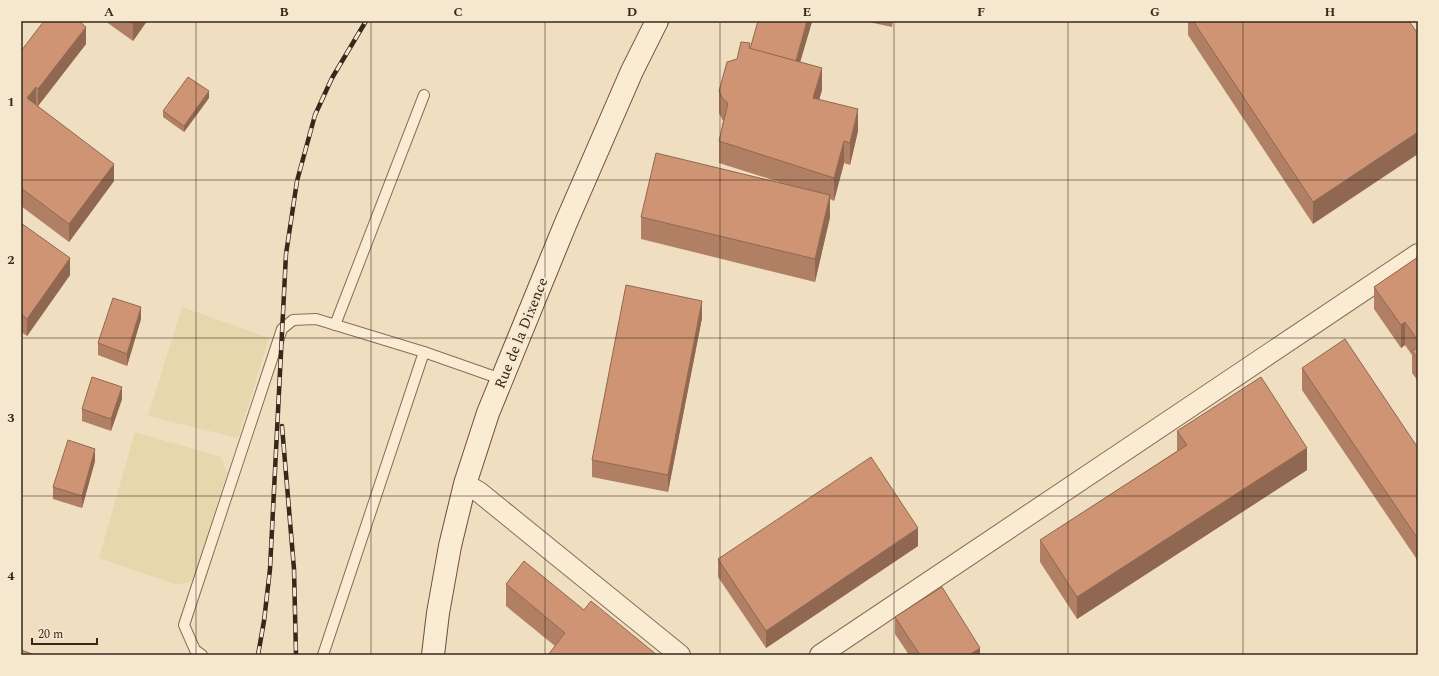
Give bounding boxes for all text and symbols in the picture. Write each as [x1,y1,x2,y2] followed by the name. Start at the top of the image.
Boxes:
[104,2,114,22] text: A
[279,2,289,22] text: B
[453,2,463,22] text: C
[627,2,637,22] text: D
[803,2,812,22] text: E
[977,2,985,22] text: F
[1150,2,1160,22] text: G
[1325,2,1336,22] text: H
[7,92,15,112] text: 1
[7,250,15,270] text: 2
[489,274,554,392] street label: Rue de la Dixence
[7,408,15,428] text: 3
[7,566,15,586] text: 4
[32,620,97,646] scale bar
[38,625,63,644] text: 20 m

